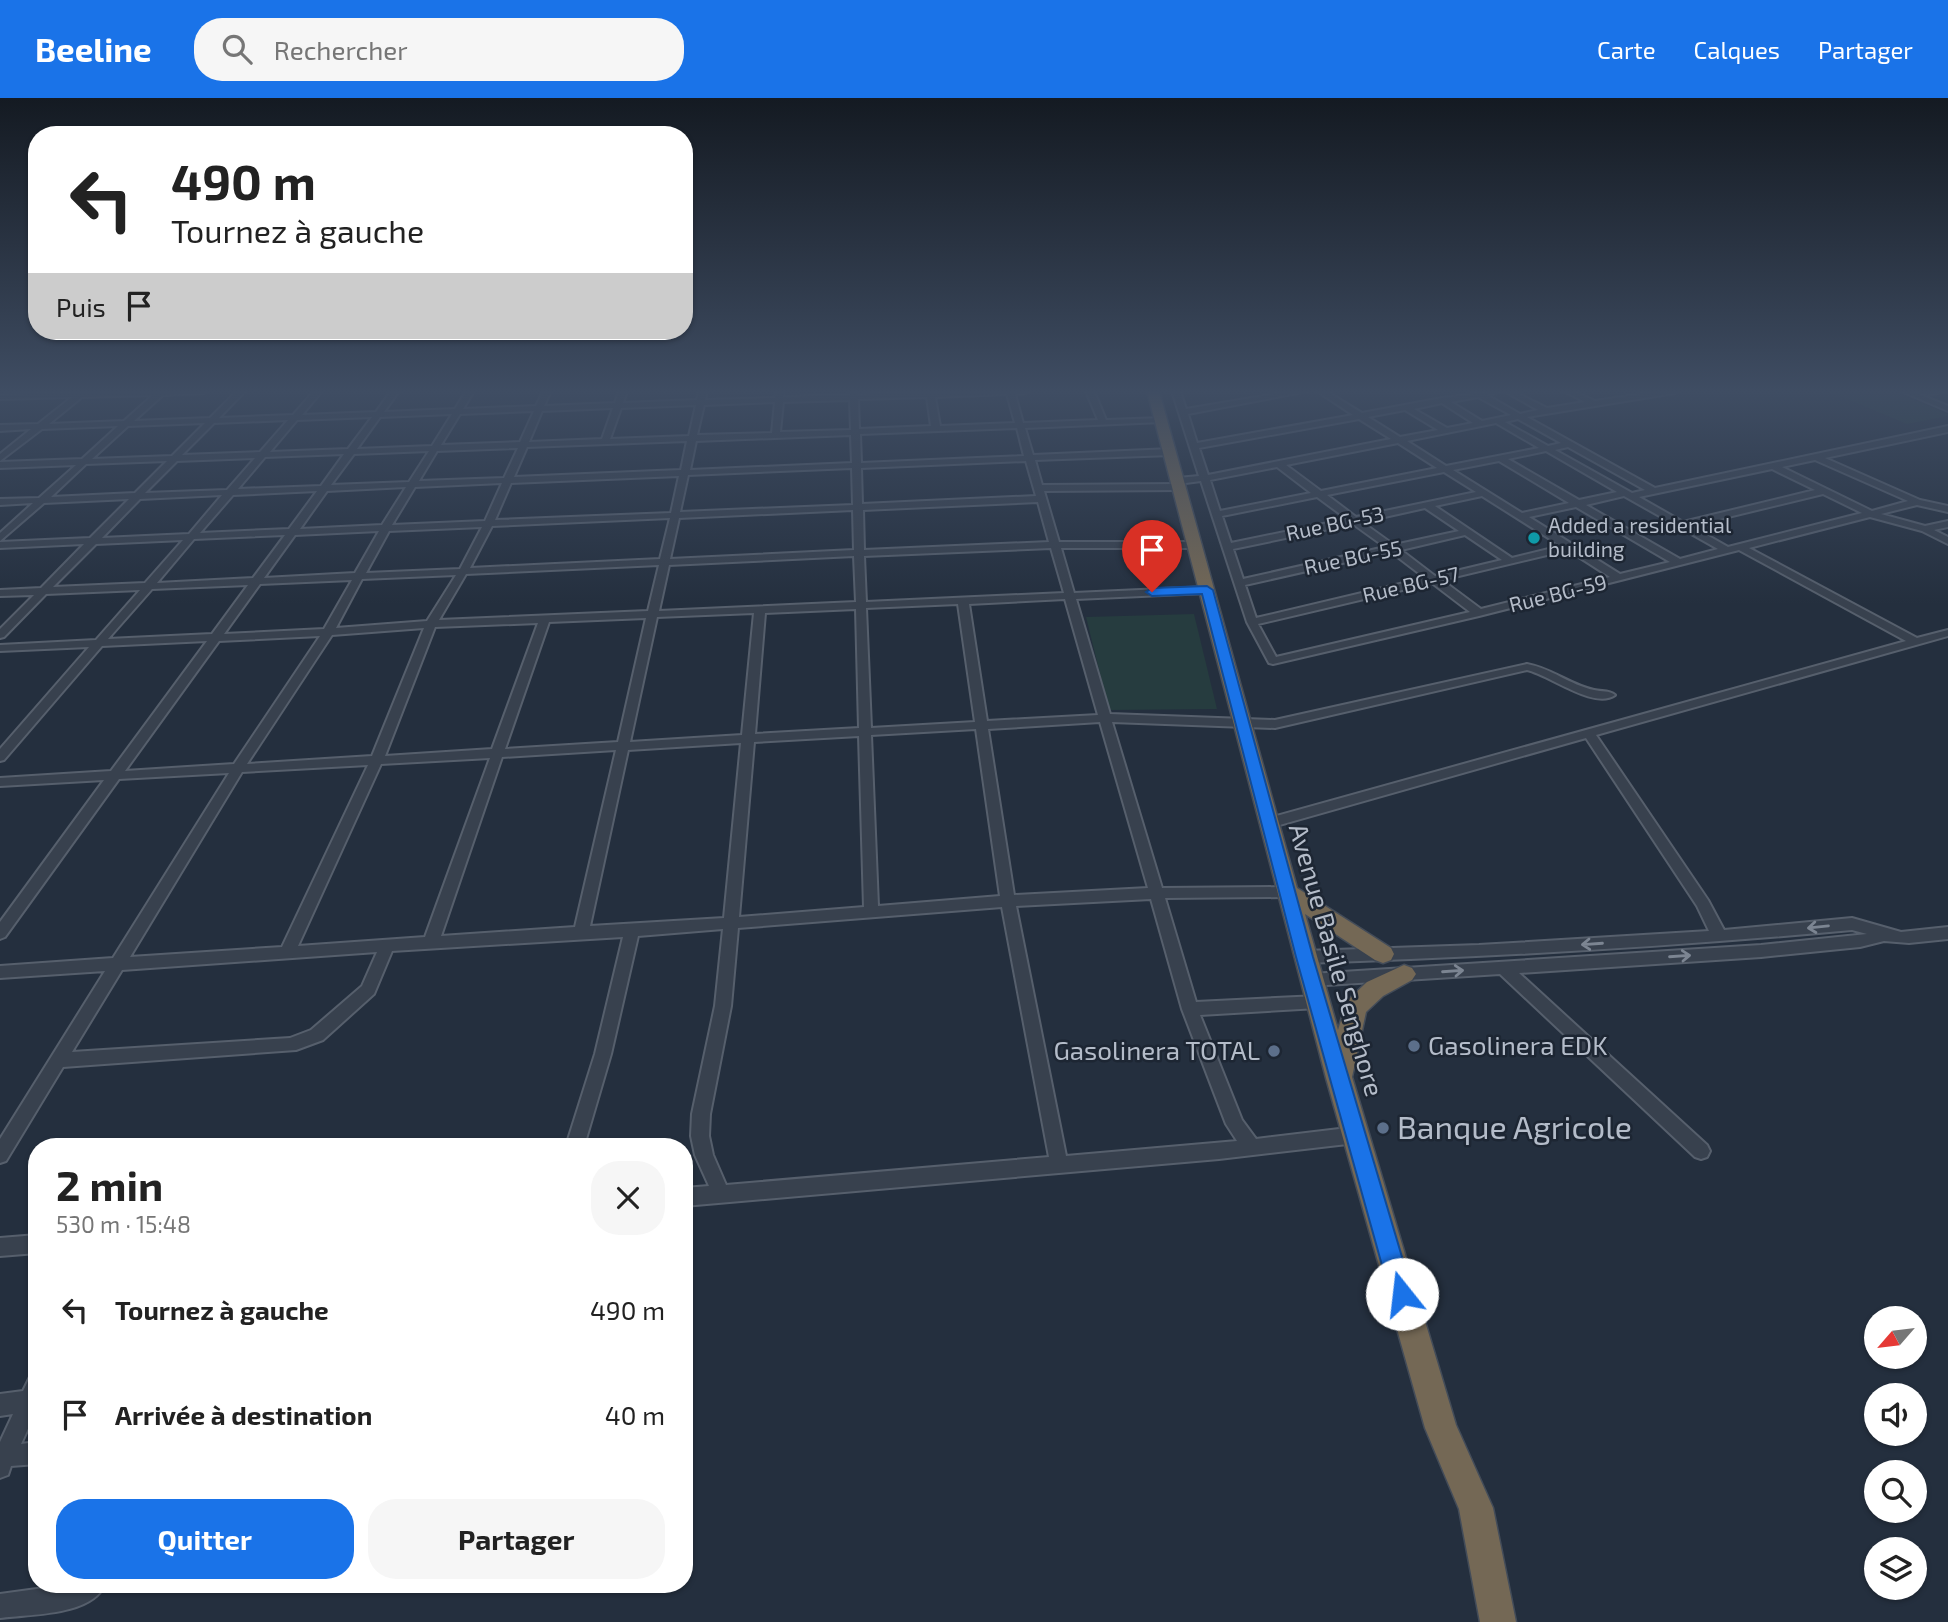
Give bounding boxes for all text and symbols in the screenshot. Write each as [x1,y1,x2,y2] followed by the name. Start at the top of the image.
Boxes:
[194,18,684,81] search box
[35,29,152,69] text: Beeline
[218,30,256,68] icon: search
[274,34,408,65] text: Rechercher
[1597,35,1656,64] text: Carte
[1694,35,1780,64] text: Calques
[1818,35,1913,64] text: Partager
[171,151,316,210] text: 490 m
[56,154,147,245] icon: left
[171,211,424,249] text: Tournez à gauche
[120,287,158,325] icon: arrive
[56,291,106,322] text: Puis
[1283,500,1386,545] street label: Rue BG-53
[1548,512,1732,561] place label: Added a residential building
[1122,520,1182,592] pin
[1526,530,1542,546] marker: Added a residential building
[1133,531,1171,569] icon: arrive
[1302,534,1404,579] street label: Rue BG-55
[1360,560,1462,607] street label: Rue BG-57
[1506,568,1609,617] street label: Rue BG-59
[1284,820,1391,1100] street label: Avenue Basile Senghore
[1808,921,1830,934] one-way arrow
[1581,938,1603,951] one-way arrow
[1668,950,1691,963] one-way arrow
[1441,964,1464,977] one-way arrow
[1428,1029,1608,1060] place label: Gasolinera EDK
[1053,1034,1260,1065] place label: Gasolinera TOTAL
[1406,1038,1422,1054] marker: Gasolinera EDK
[1266,1043,1282,1059] marker: Gasolinera TOTAL
[1397,1107,1632,1145] place label: Banque Agricole
[1375,1120,1391,1136] marker: Banque Agricole
[56,1159,163,1209] text: 2 min
[591,1161,665,1235] button: close
[56,1210,191,1238] text: 530 m · 15:48
[1365,1257,1439,1331] position arrow
[56,1291,94,1329] icon: left
[115,1294,329,1325] text: Tournez à gauche
[590,1294,665,1325] text: 490 m
[1864,1306,1927,1368] north arrow
[1864,1306,1927,1600] map controls
[1864,1383,1927,1446] button: sound
[56,1396,94,1434] icon: arrive
[115,1399,372,1430] text: Arrivée à destination
[605,1399,665,1430] text: 40 m
[1864,1460,1927,1523] button: search
[56,1499,354,1579] button: Quitter
[368,1499,665,1579] button: Partager
[1864,1537,1927,1600] button: layers

